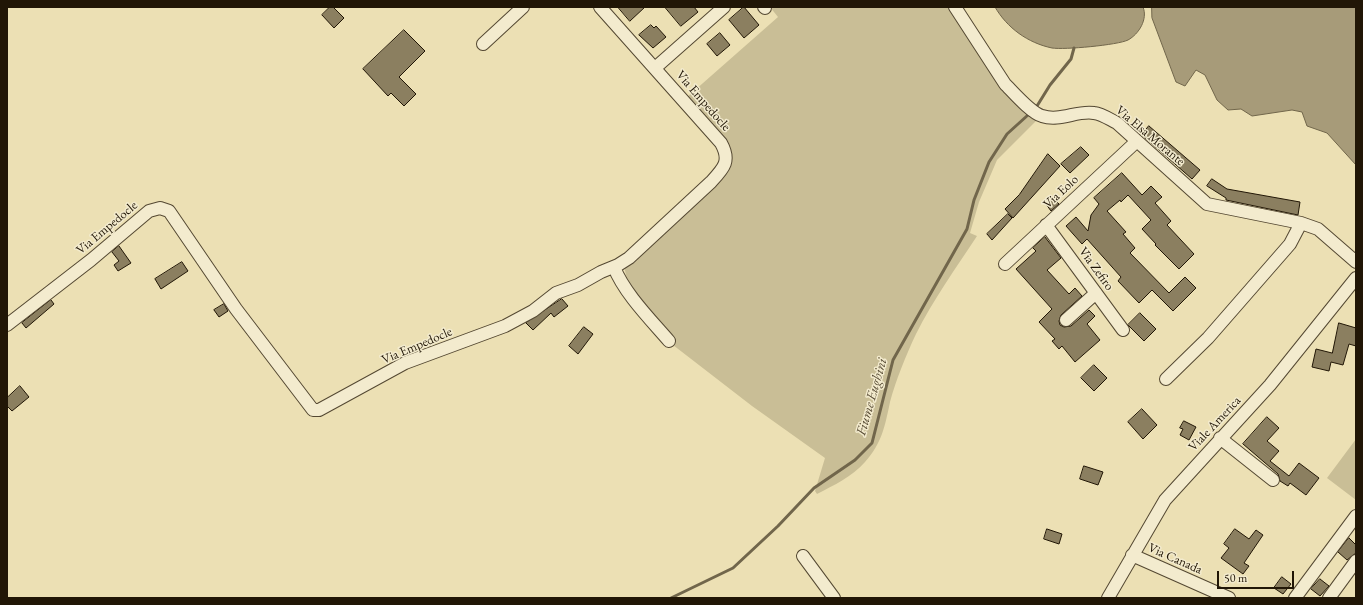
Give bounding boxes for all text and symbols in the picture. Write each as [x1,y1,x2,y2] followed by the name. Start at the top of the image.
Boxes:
[672,68,734,134] street label: Via Empedocle
[1112,103,1188,169] street label: Via Elsa Morante
[1040,172,1082,212] street label: Via Eolo
[73,198,141,258] street label: Via Empedocle
[1075,244,1117,294] street label: Via Zefiro
[379,324,455,368] street label: Via Empedocle
[853,356,891,438] water label: Fiume Eughini
[1186,393,1244,455] street label: Viale America
[1145,540,1205,578] street label: Via Canada
[1219,563,1296,589] scale bar
[1224,570,1247,586] text: 50 m

